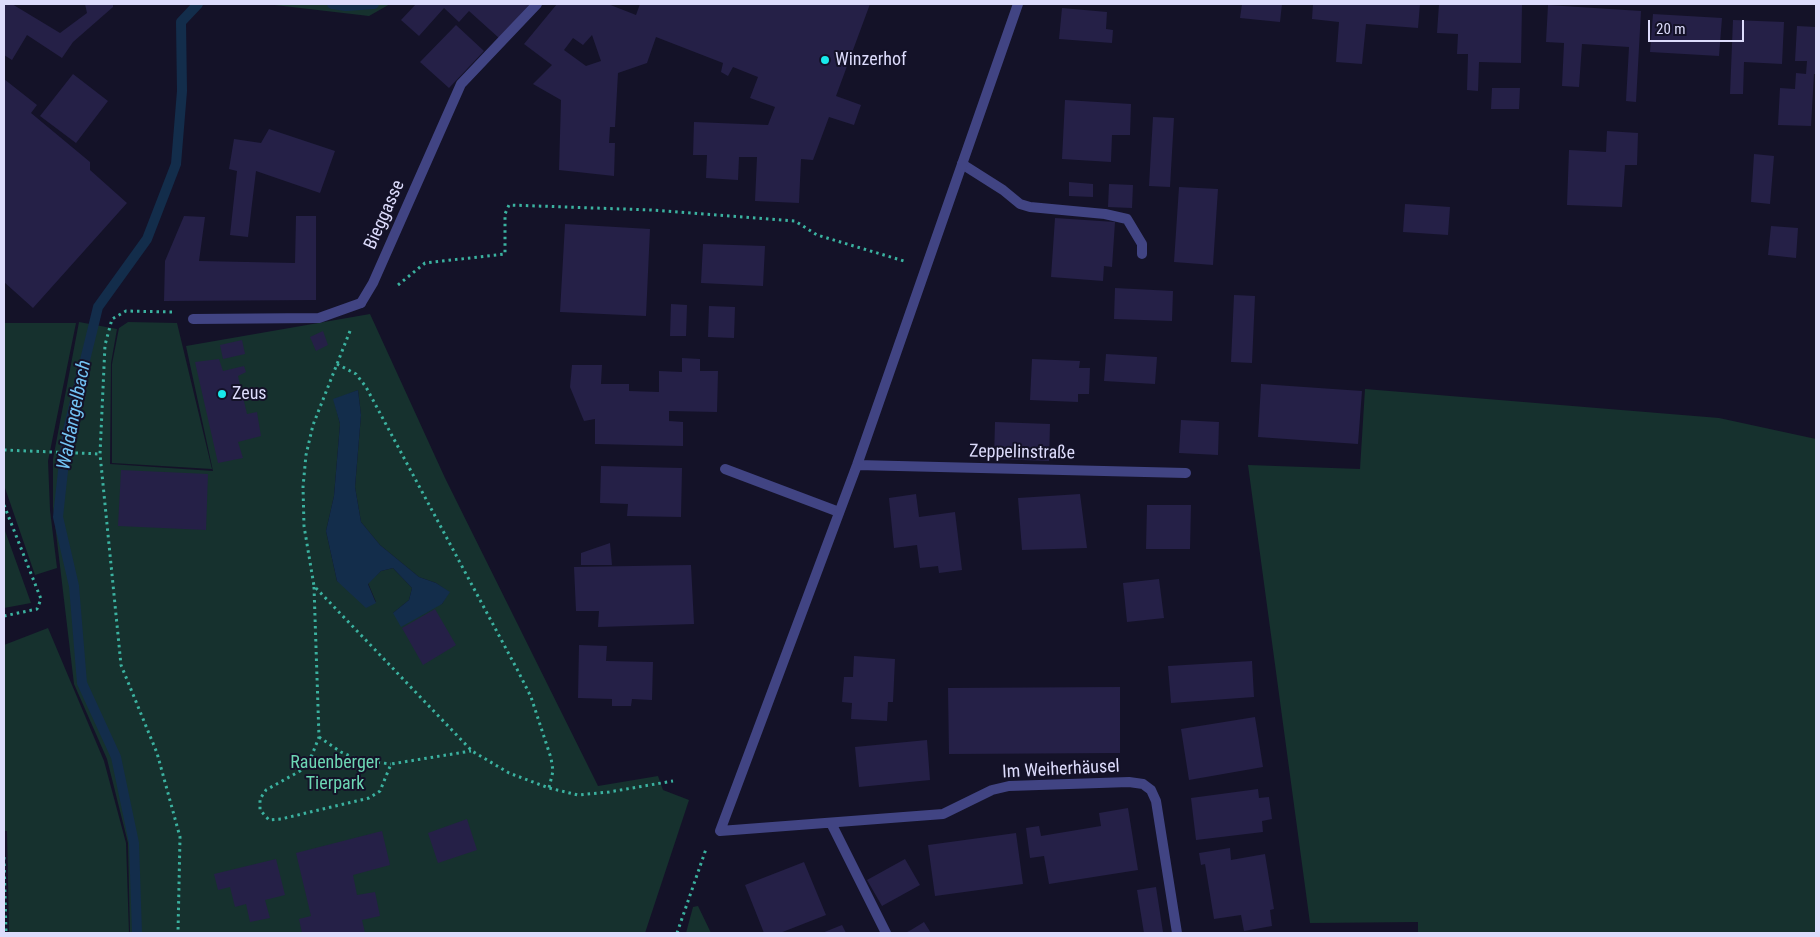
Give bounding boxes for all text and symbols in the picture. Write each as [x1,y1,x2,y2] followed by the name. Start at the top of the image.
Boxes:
[1650,10,1746,42] scale bar
[1656,20,1686,38] text: 20 m
[835,49,907,71] place label: Winzerhof
[819,54,831,66] marker: Winzerhof
[360,177,410,253] street label: Bieggasse
[53,358,97,472] water label: Waldangelbach
[232,383,267,405] place label: Zeus
[216,388,228,400] marker: Zeus
[969,441,1075,465] street label: Zeppelinstraße
[290,752,380,794] park label: Rauenberger Tierpark
[1002,756,1120,784] street label: Im Weiherhäusel

